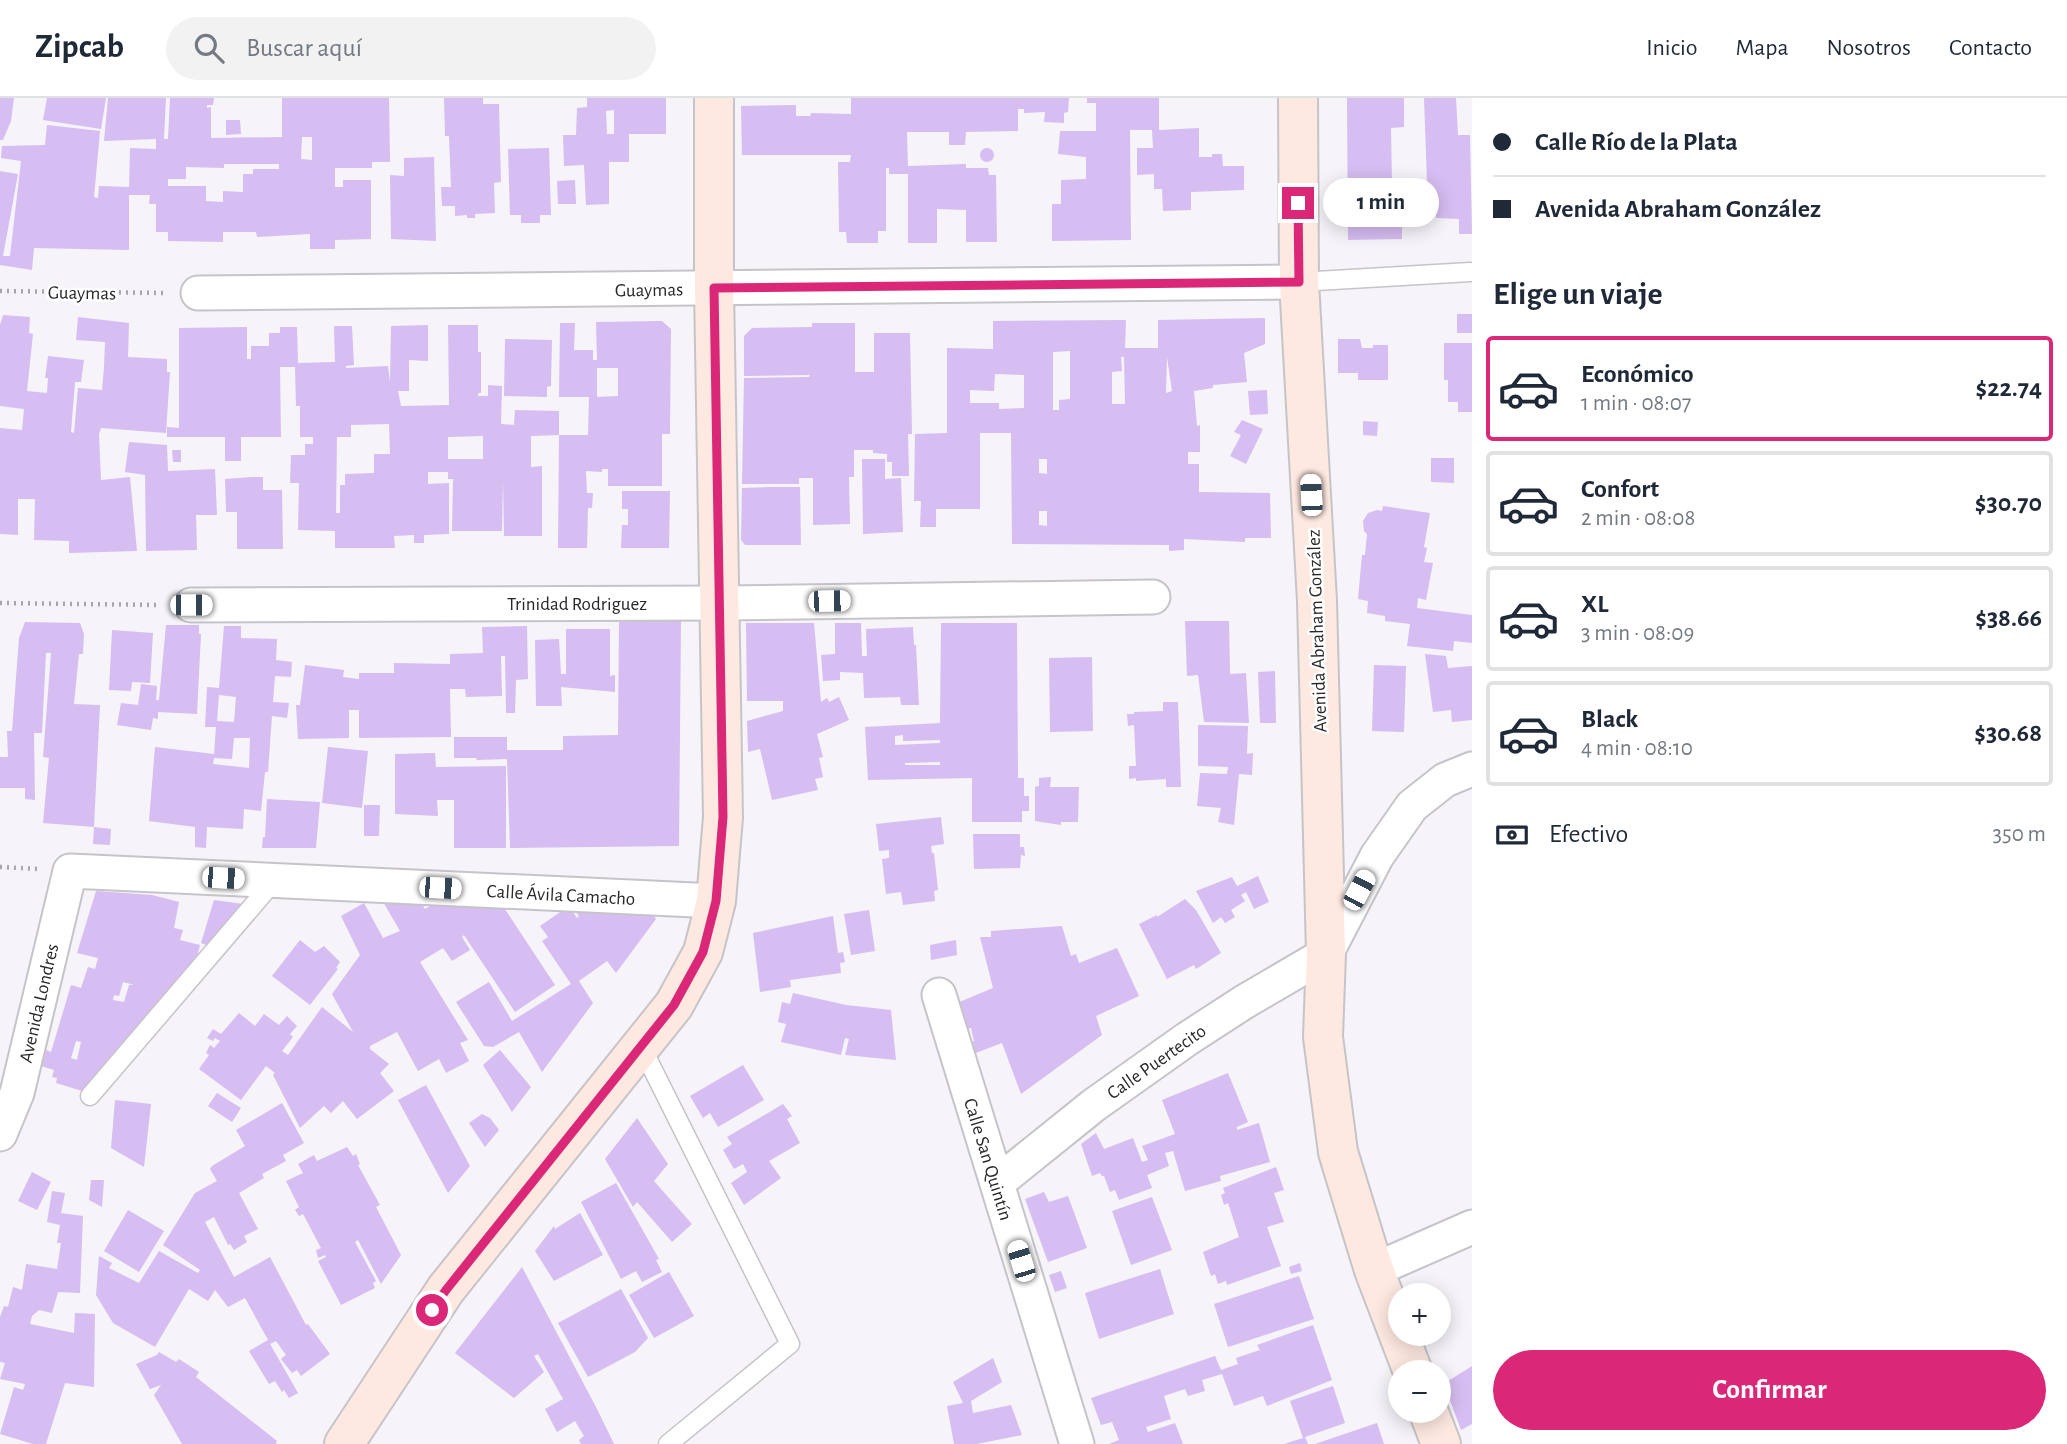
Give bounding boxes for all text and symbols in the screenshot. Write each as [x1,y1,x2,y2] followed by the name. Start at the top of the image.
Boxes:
[166,17,656,80] search box
[190,29,228,67] icon: search
[35,31,124,64] text: Zipcab
[246,35,362,61] text: Buscar aquí
[1646,36,1697,60] text: Inicio
[1735,36,1789,60] text: Mapa
[1827,36,1911,60] text: Nosotros
[1949,36,2032,60] text: Contacto
[1535,129,1738,155] text: Calle Río de la Plata
[1322,178,1438,228] callout: 1 min
[1282,187,1314,219] route end
[1357,191,1405,214] text: 1 min
[1535,196,1821,222] text: Avenida Abraham González
[1493,278,1663,310] text: Elige un viaje
[615,280,683,301] street label: Guaymas
[48,283,116,304] street label: Guaymas
[1497,357,1560,420] icon: car
[1581,361,1694,387] text: Económico
[1976,375,2042,401] text: $22.74
[1581,392,1691,415] text: 1 min · 08:07
[1497,472,1560,535] icon: car
[1300,473,1323,517] car
[1581,476,1659,502] text: Confort
[1975,490,2042,516] text: $30.70
[1581,507,1695,530] text: 2 min · 08:08
[1304,529,1331,733] street label: Avenida Abraham González
[1497,587,1560,650] icon: car
[808,590,851,612] car
[1581,591,1608,617] text: XL
[171,595,213,616] car
[507,595,647,614] street label: Trinidad Rodriguez
[1975,605,2042,631] text: $38.66
[1581,622,1694,645] text: 3 min · 08:09
[1497,702,1560,765] icon: car
[1581,706,1638,732] text: Black
[1974,720,2042,746] text: $30.68
[1581,737,1693,760] text: 4 min · 08:10
[1493,816,1531,854] icon: cash
[1549,821,1628,847] text: Efectivo
[1993,823,2046,846] text: 350 m
[202,866,245,890] car
[1340,867,1379,913] car
[419,876,462,900] car
[486,880,636,909] street label: Calle Ávila Camacho
[17,942,62,1065] street label: Avenida Londres
[1104,1021,1210,1103] street label: Calle Puertecito
[960,1096,1015,1223] street label: Calle San Quintín
[1005,1238,1038,1284] car
[1388,1283,1451,1423] map controls
[1388,1283,1451,1346] button: +
[416,1294,448,1326] route start
[1493,1350,2046,1430] button: Confirmar
[1388,1360,1451,1423] button: −

